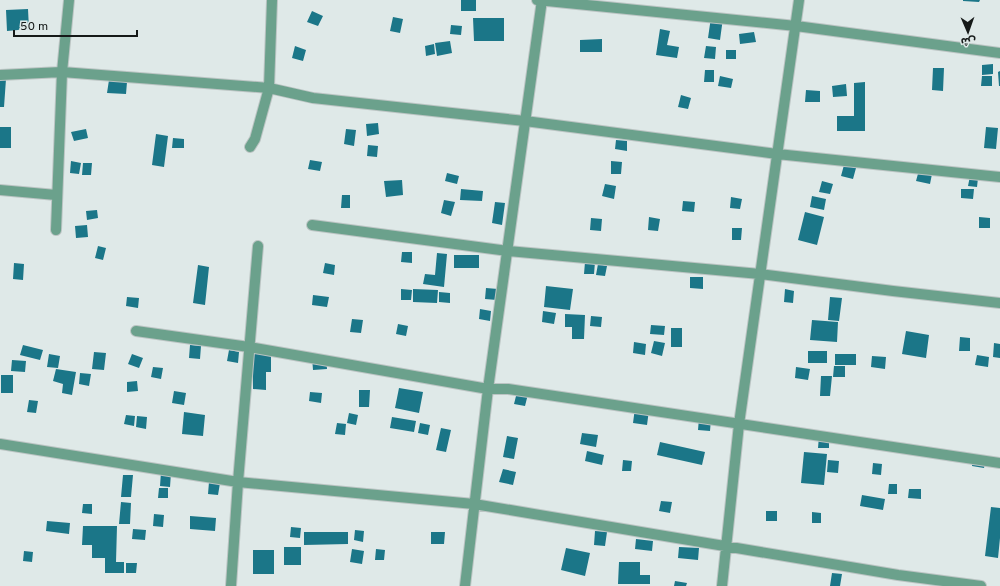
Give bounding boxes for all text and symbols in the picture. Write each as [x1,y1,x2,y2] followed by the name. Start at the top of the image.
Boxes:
[14,12,137,38] scale bar
[948,12,988,52] north arrow
[20,19,48,35] text: 50 m
[961,34,976,48] text: ش

